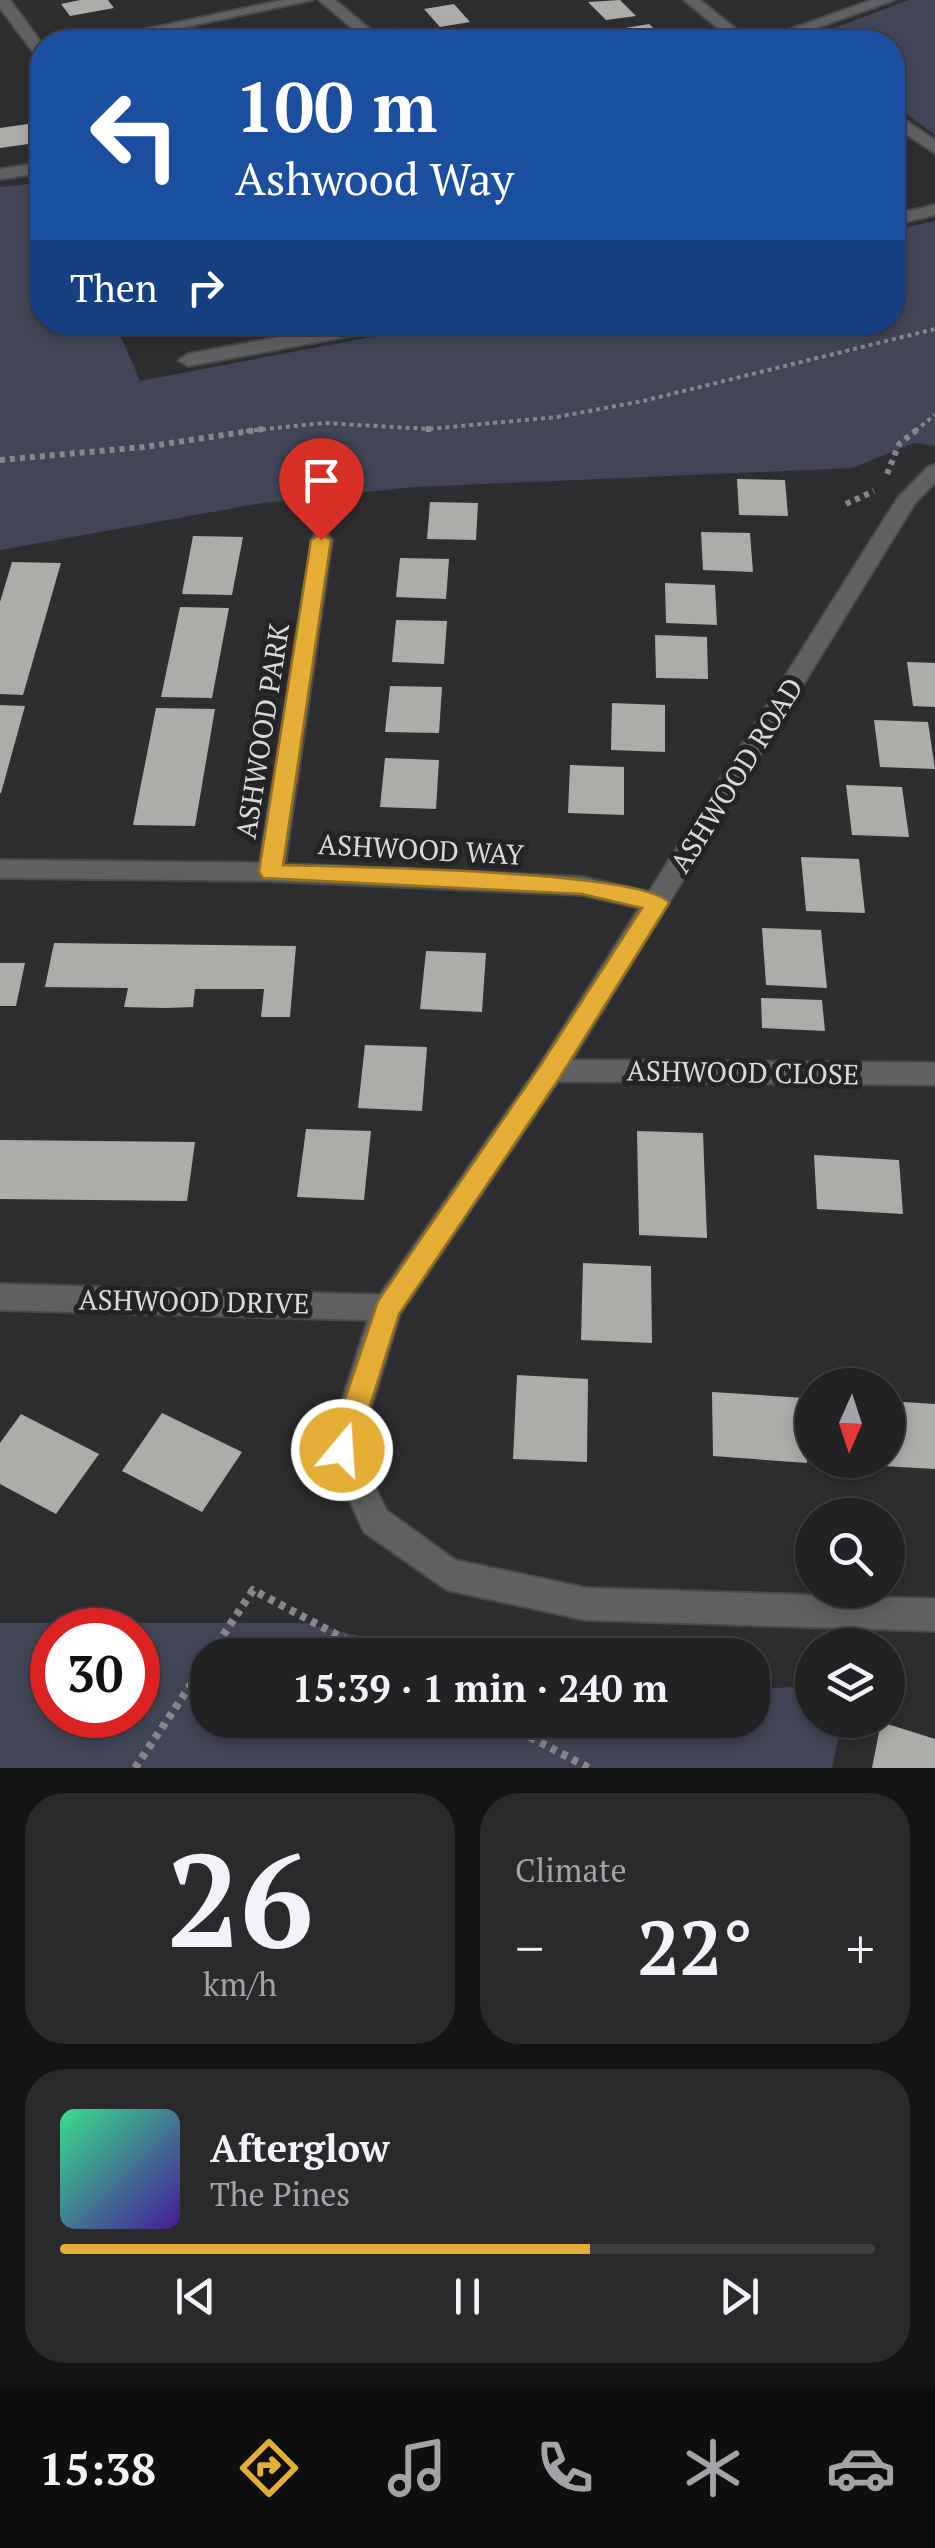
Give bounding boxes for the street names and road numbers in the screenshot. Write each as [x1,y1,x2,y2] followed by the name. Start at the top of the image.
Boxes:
[227,620,297,841] street label: ASHWOOD PARK
[661,671,811,879] street label: ASHWOOD ROAD
[317,825,526,873] street label: ASHWOOD WAY
[626,1051,860,1093] street label: ASHWOOD CLOSE
[78,1280,310,1322] street label: ASHWOOD DRIVE

